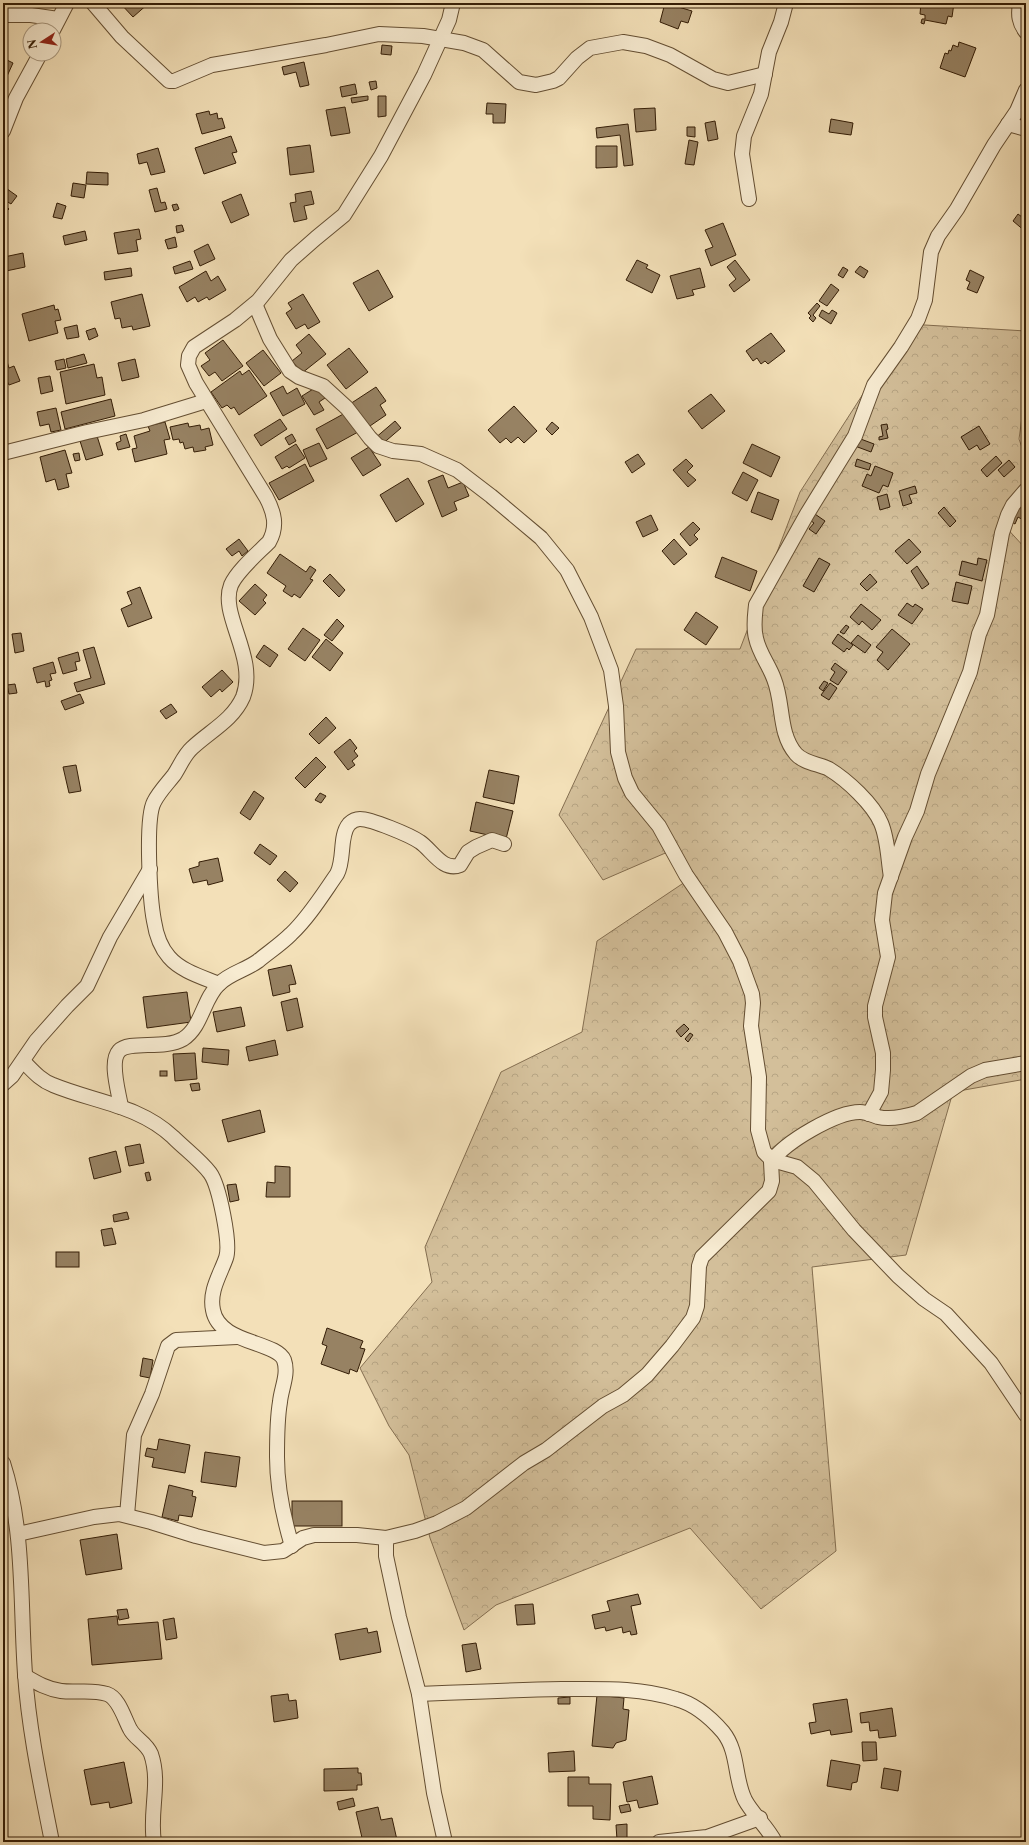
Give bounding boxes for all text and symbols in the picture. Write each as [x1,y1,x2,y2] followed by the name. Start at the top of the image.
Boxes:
[22,22,62,62] north arrow
[24,38,40,50] text: N

